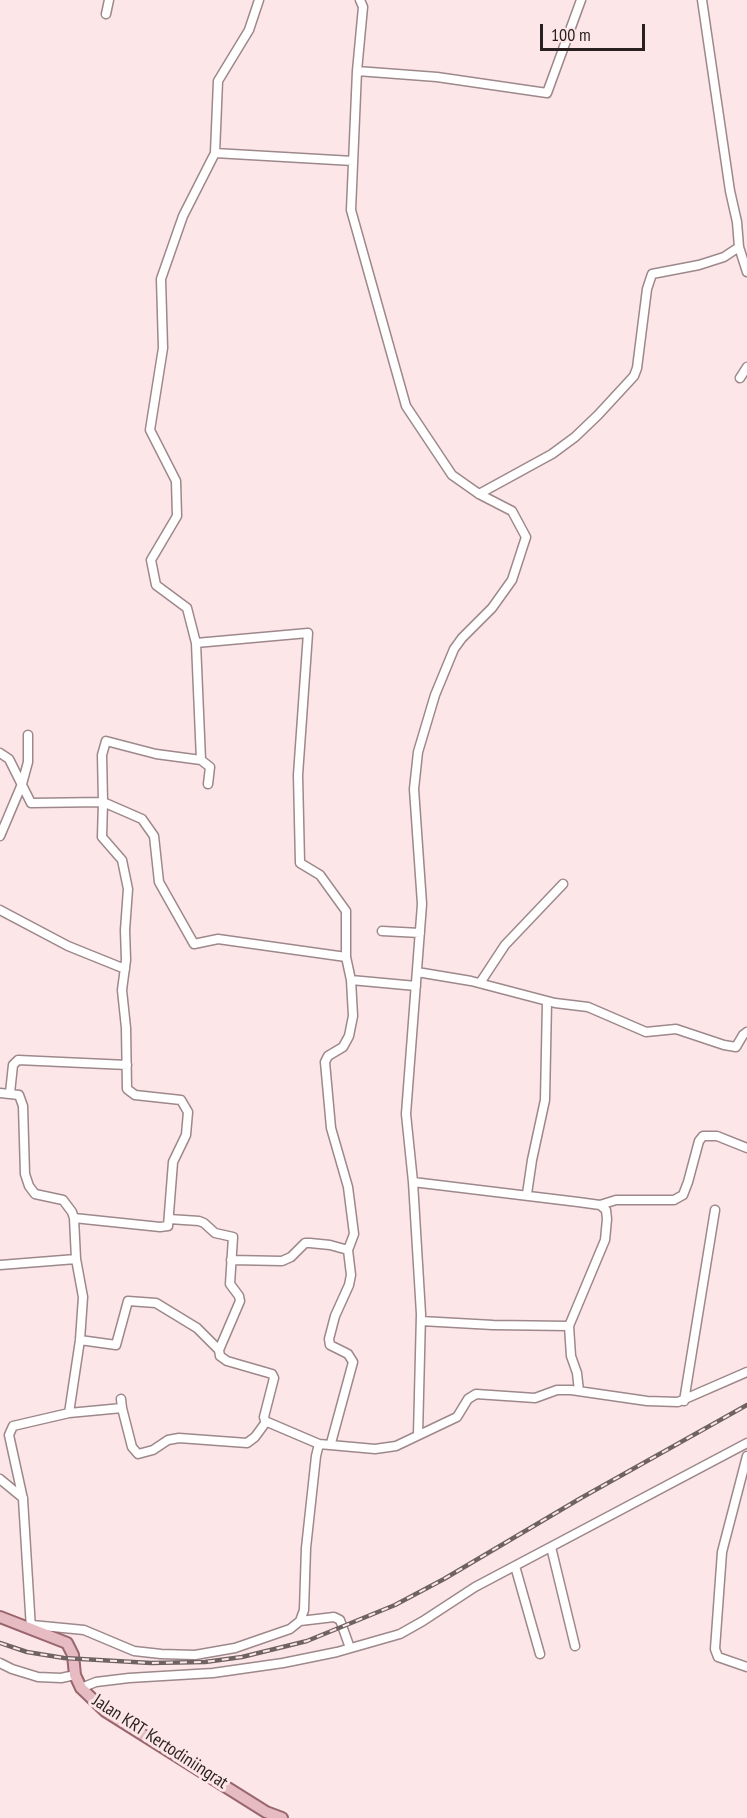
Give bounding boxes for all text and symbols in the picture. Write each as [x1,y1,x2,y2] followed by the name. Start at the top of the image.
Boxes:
[543,12,648,50] scale bar
[551,23,591,46] text: 100 m
[88,1690,232,1794] street label: Jalan KRT Kertodiniingrat

